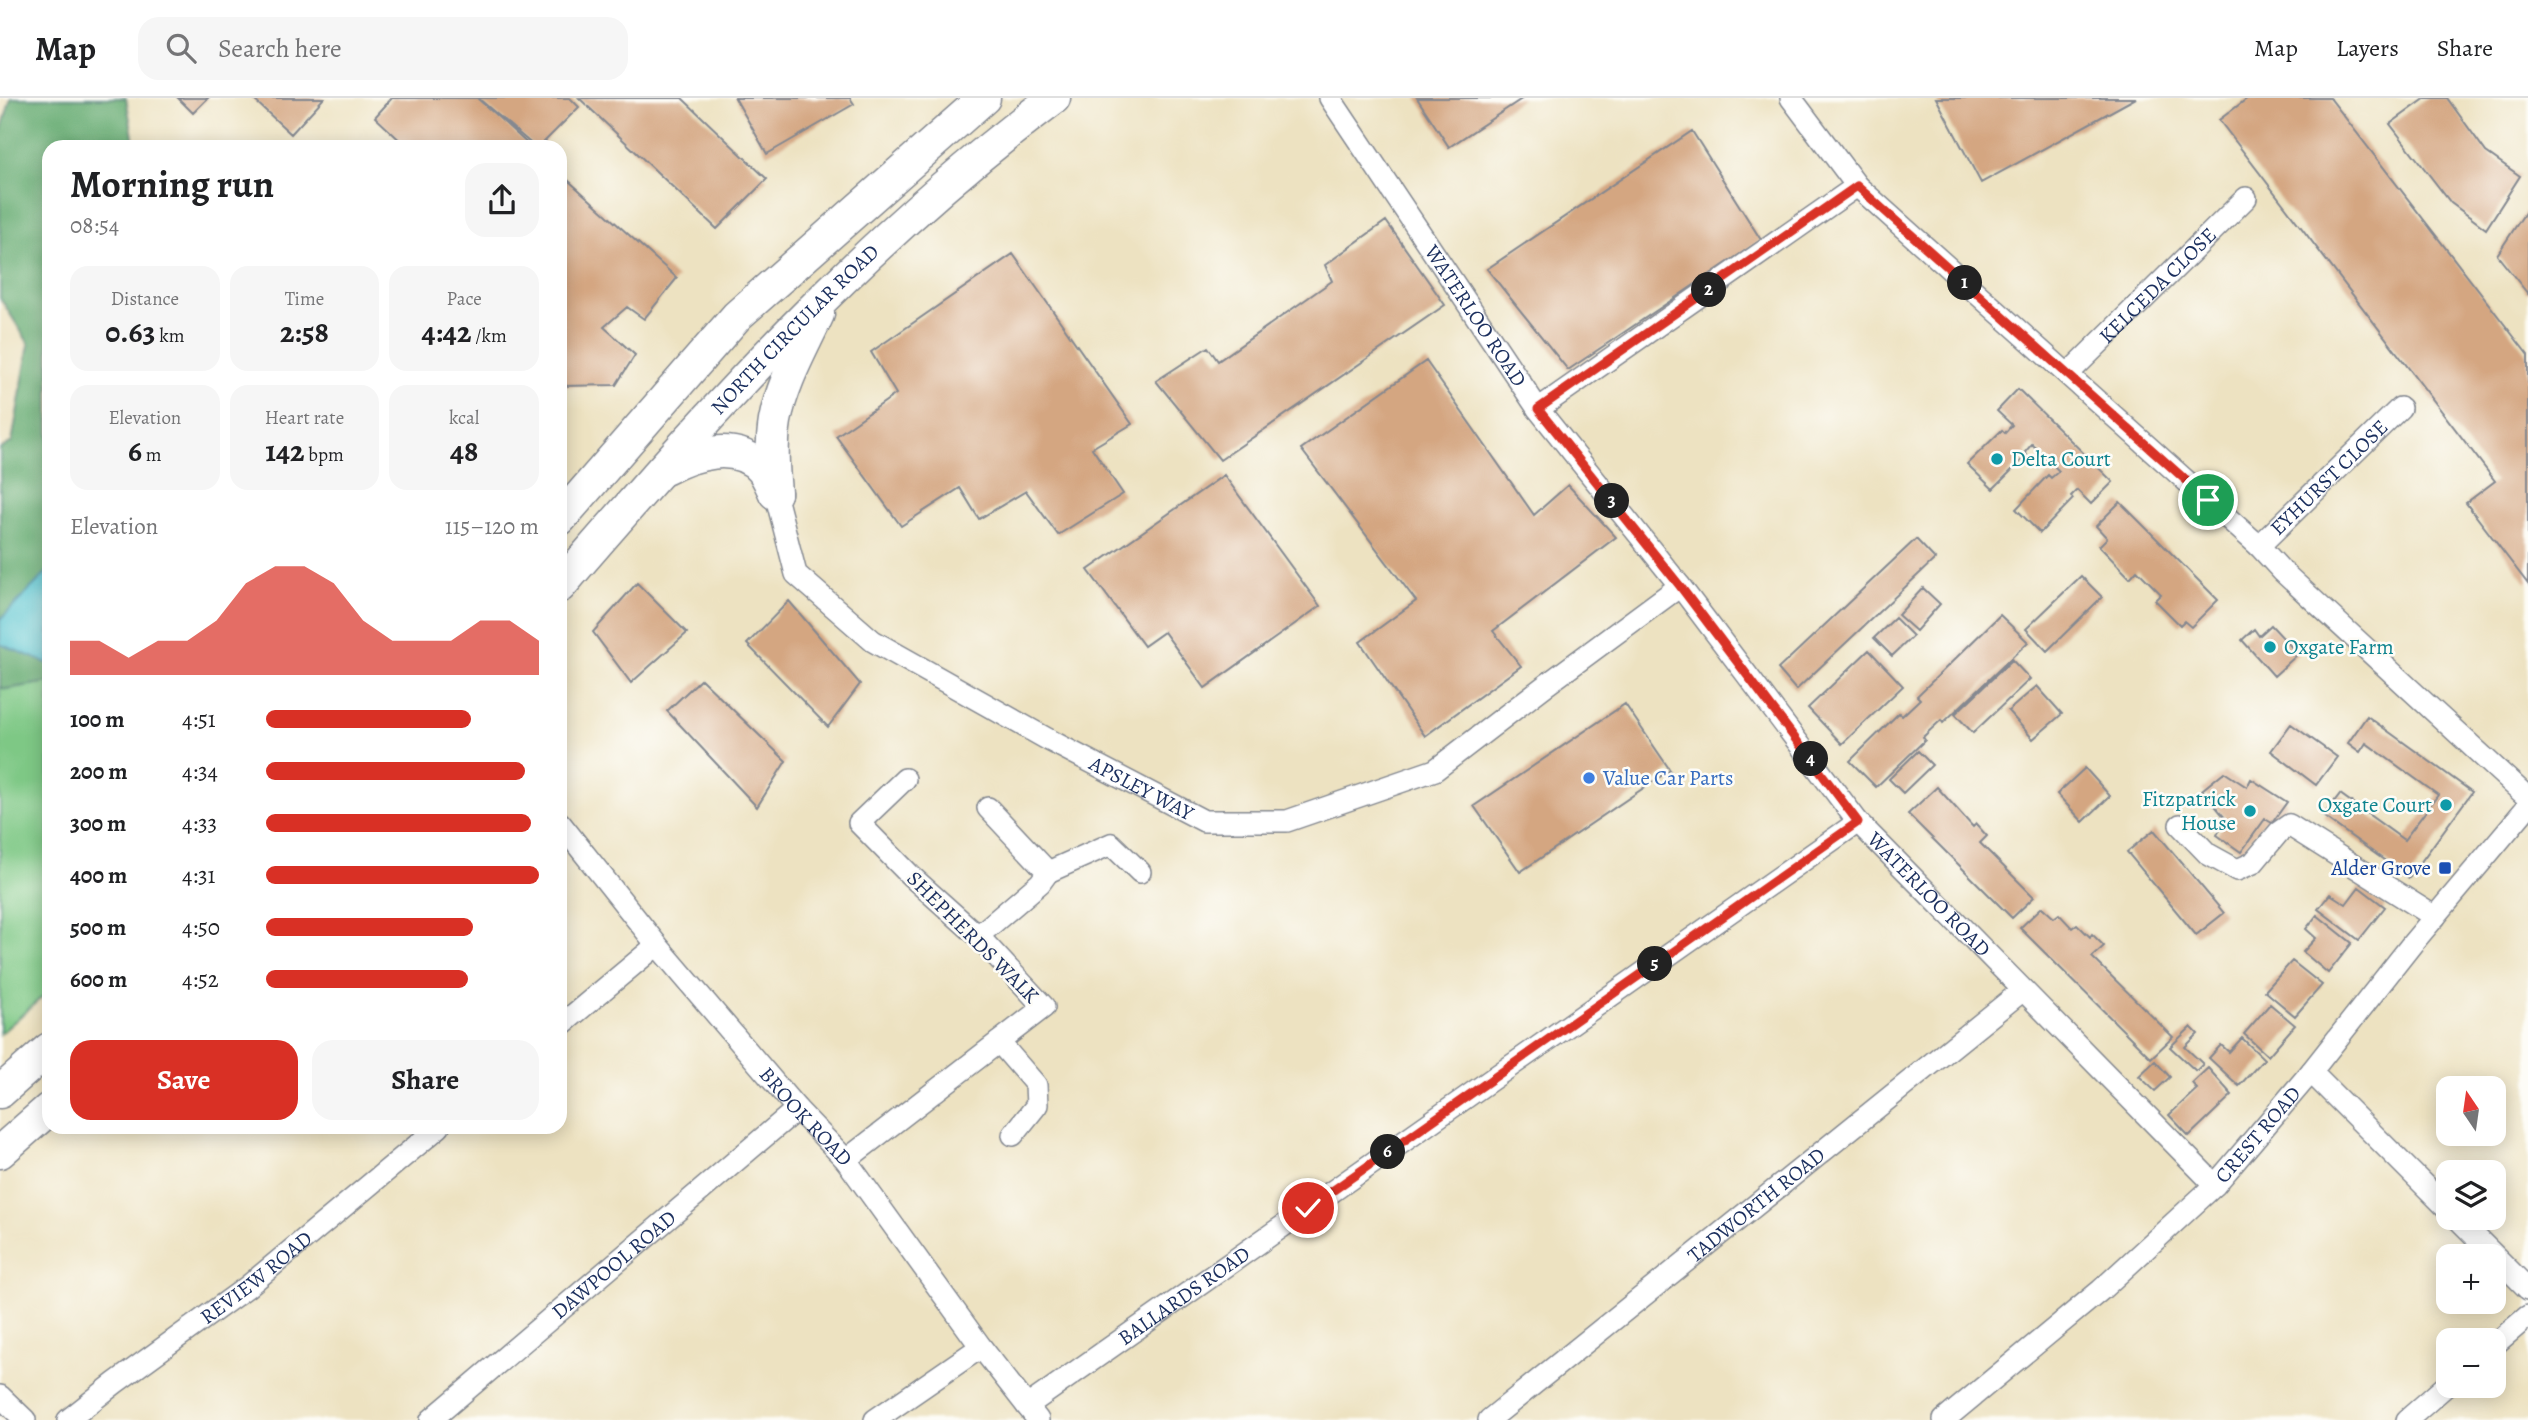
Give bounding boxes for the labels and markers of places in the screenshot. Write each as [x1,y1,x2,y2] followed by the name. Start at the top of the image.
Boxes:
[1948,266,1982,300] pin: 1
[1692,272,1726,308] pin: 2
[2011,445,2111,473] place label: Delta Court
[1989,451,2005,467] marker: Delta Court
[2178,470,2238,530] pin
[1594,484,1630,518] pin: 3
[2284,633,2394,661] place label: Oxgate Farm
[2262,639,2278,655] marker: Oxgate Farm
[1794,742,1828,776] pin: 4
[1602,764,1733,792] place label: Value Car Parts
[1581,770,1597,786] marker: Value Car Parts
[2142,785,2237,837] place label: Fitzpatrick House
[2318,791,2432,819] place label: Oxgate Court
[2438,797,2454,813] marker: Oxgate Court
[2242,803,2258,819] marker: Fitzpatrick House
[2330,854,2431,882] place label: Alder Grove
[2437,860,2453,876] marker: Alder Grove
[1638,946,1672,982] pin: 5
[1370,1134,1406,1170] pin: 6
[1278,1178,1338,1238] pin

